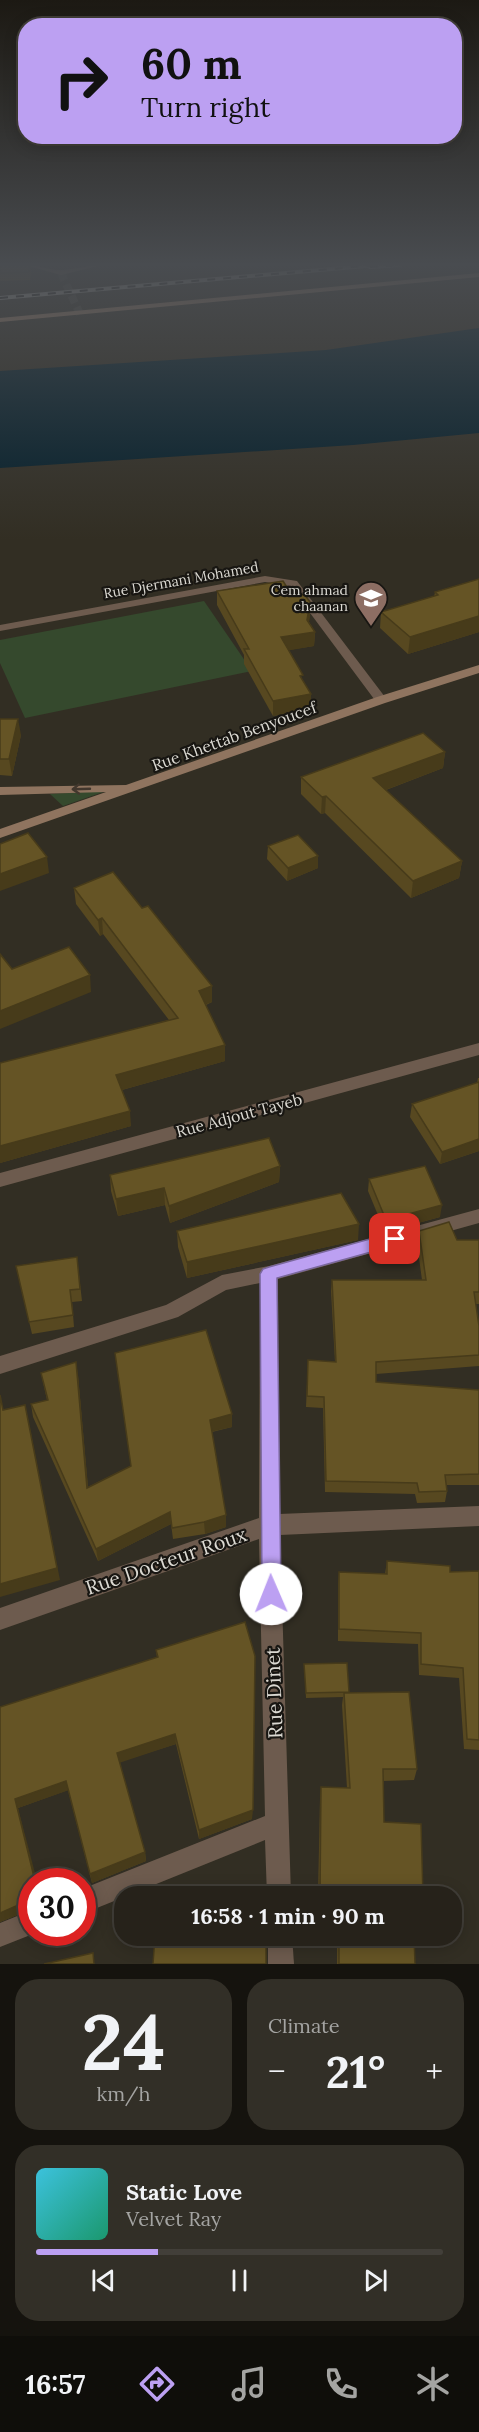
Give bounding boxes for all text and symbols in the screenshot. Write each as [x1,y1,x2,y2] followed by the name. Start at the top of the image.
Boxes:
[141,37,242,91] text: 60 m
[42,42,120,120] icon: right
[141,90,270,124] text: Turn right
[102,558,260,602] street label: Rue Djermani Mohamed
[353,580,389,627] school or university icon: Cem ahmad chaanan
[271,581,348,615] place label: Cem ahmad chaanan
[149,696,321,775] street label: Rue Khettab Benyoucef
[71,783,91,794] one-way arrow
[174,1089,304,1141] street label: Rue Adjout Tayeb
[369,1213,420,1264] pin
[378,1222,411,1255] icon: arrive
[82,1521,250,1600] street label: Rue Docteur Roux
[239,1562,303,1626] position arrow
[259,1647,288,1739] street label: Rue Dinet
[18,1868,96,1946] speed limit sign: 30
[191,1902,385,1930] text: 16:58 · 1 min · 90 m
[81,1992,166,2091] text: 24
[268,2013,340,2038] text: Climate
[326,2043,385,2100] text: 21°
[268,2050,286,2092] text: −
[425,2050,443,2092] text: +
[96,2081,151,2106] text: km/h
[126,2178,242,2206] text: Static Love
[126,2206,221,2231] text: Velvet Ray
[87,2264,120,2297] icon: previous
[223,2264,256,2297] icon: pause
[359,2264,392,2297] icon: next
[136,2363,178,2405] icon: directions
[228,2363,270,2405] icon: music
[320,2363,362,2405] icon: phone
[412,2363,454,2405] icon: climate
[25,2367,86,2401] text: 16:57

